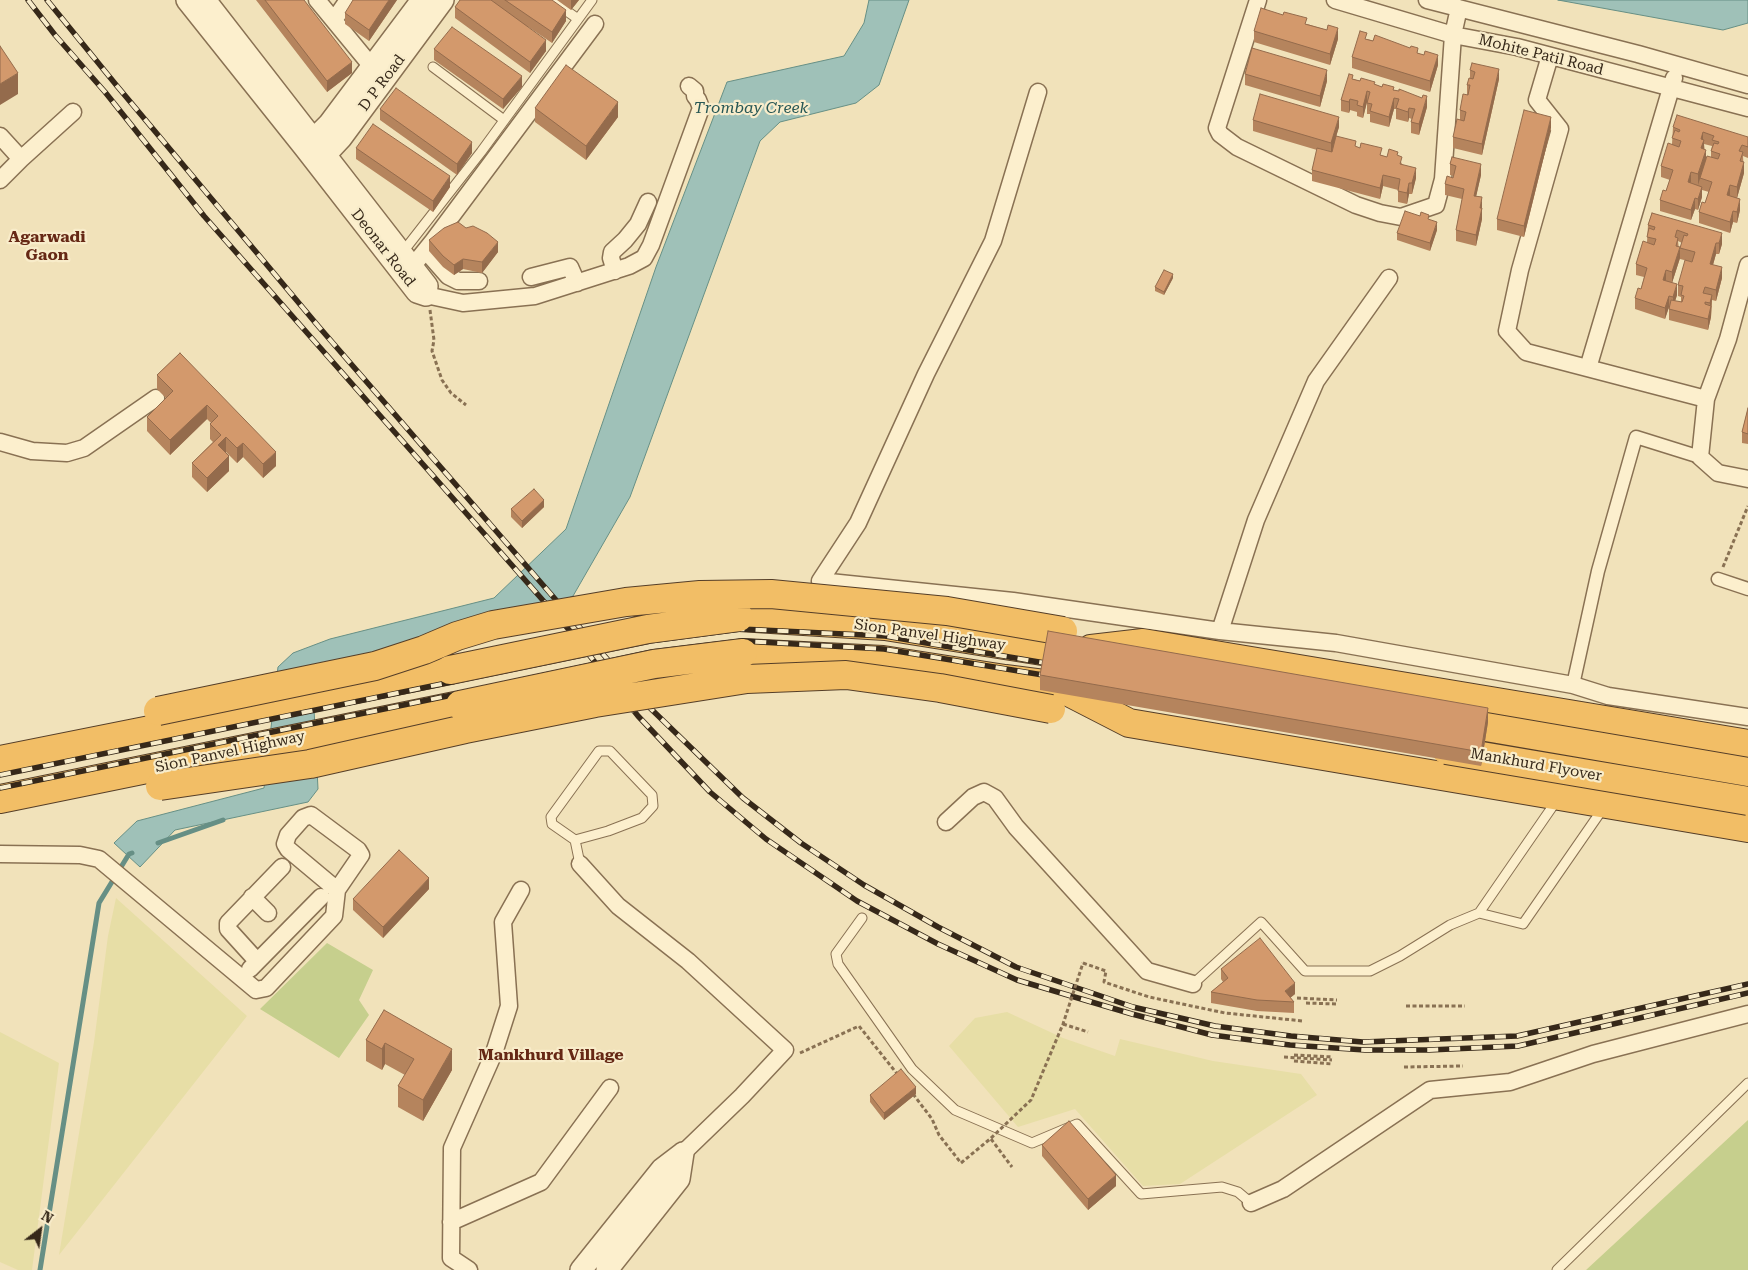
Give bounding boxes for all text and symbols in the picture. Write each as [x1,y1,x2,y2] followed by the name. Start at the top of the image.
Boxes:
[1477,31,1605,79] street label: Mohite Patil Road
[355,51,409,115] street label: D P Road
[694,98,808,118] water label: Trombay Creek
[347,205,419,291] street label: Deonar Road
[8,227,86,265] district label: Agarwadi Gaon
[853,615,1007,655] street label: Sion Panvel Highway
[153,727,307,777] street label: Sion Panvel Highway
[1469,745,1603,785] street label: Mankhurd Flyover
[478,1045,624,1065] district label: Mankhurd Village
[15,1205,65,1255] north arrow
[39,1207,56,1227] text: N

